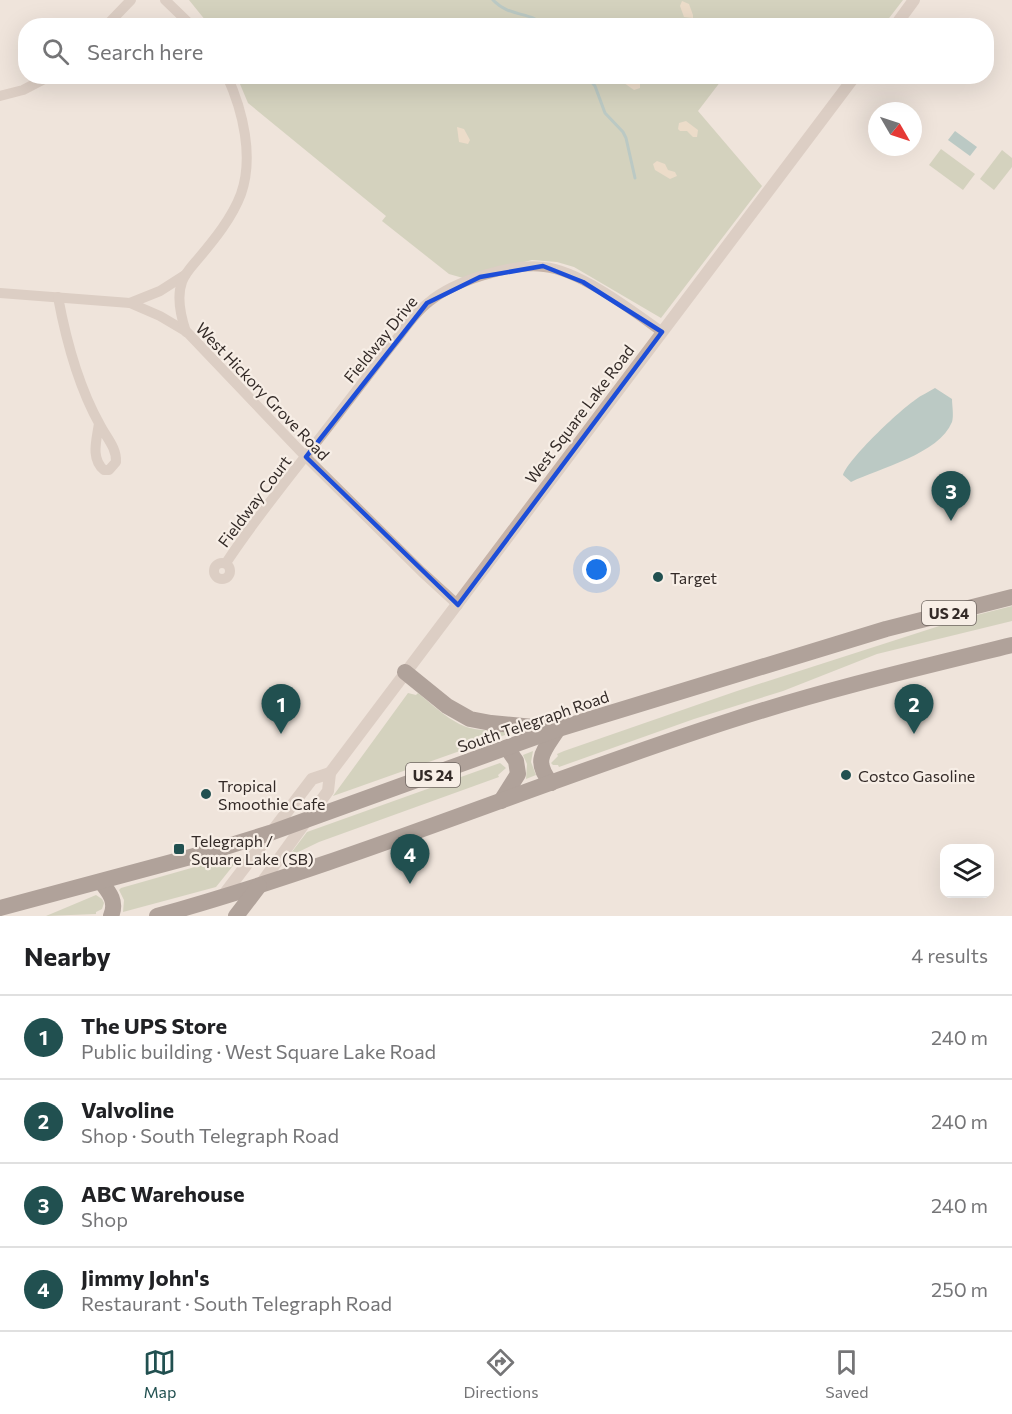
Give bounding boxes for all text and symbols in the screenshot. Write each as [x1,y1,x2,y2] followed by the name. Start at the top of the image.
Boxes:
[18,18,994,84] search box
[39,35,72,68] icon: search
[87,38,203,65] text: Search here
[868,102,922,156] north arrow
[339,292,421,386] street label: Fieldway Drive
[192,318,334,464] street label: West Hickory Grove Road
[521,341,637,487] street label: West Square Lake Road
[213,451,295,550] street label: Fieldway Court
[932,472,970,521] pin: 3
[582,555,611,584] your location
[670,568,717,587] place label: Target
[651,570,665,584] marker: Target
[922,601,976,625] road number: US 24
[262,684,300,734] pin: 1
[894,684,934,734] pin: 2
[455,686,611,756] street label: South Telegraph Road
[406,763,460,787] road number: US 24
[858,766,975,785] place label: Costco Gasoline
[839,768,853,782] marker: Costco Gasoline
[218,776,325,813] place label: Tropical Smoothie Cafe
[199,787,213,801] marker: Tropical Smoothie Cafe
[191,831,314,868] place label: Telegraph / Square Lake (SB)
[390,834,430,884] pin: 4
[172,842,186,856] marker: Telegraph / Square Lake (SB)
[940,844,994,898] map controls
[940,844,994,898] button: layers
[24,940,111,971] text: Nearby
[911,943,988,967] text: 4 results
[81,1012,227,1039] text: The UPS Store
[39,1025,48,1049] text: 1
[931,1025,988,1049] text: 240 m
[81,1039,436,1063] text: Public building · West Square Lake Road
[81,1096,174,1123] text: Valvoline
[38,1109,49,1133] text: 2
[931,1109,988,1133] text: 240 m
[81,1123,339,1147] text: Shop · South Telegraph Road
[81,1180,245,1207] text: ABC Warehouse
[38,1193,49,1217] text: 3
[931,1193,988,1217] text: 240 m
[81,1207,128,1231] text: Shop
[81,1264,209,1291] text: Jimmy John's
[37,1277,50,1301] text: 4
[931,1277,988,1301] text: 250 m
[81,1291,392,1315] text: Restaurant · South Telegraph Road
[143,1346,176,1401] tab: Map
[463,1346,538,1401] tab: Directions
[825,1346,869,1401] tab: Saved

